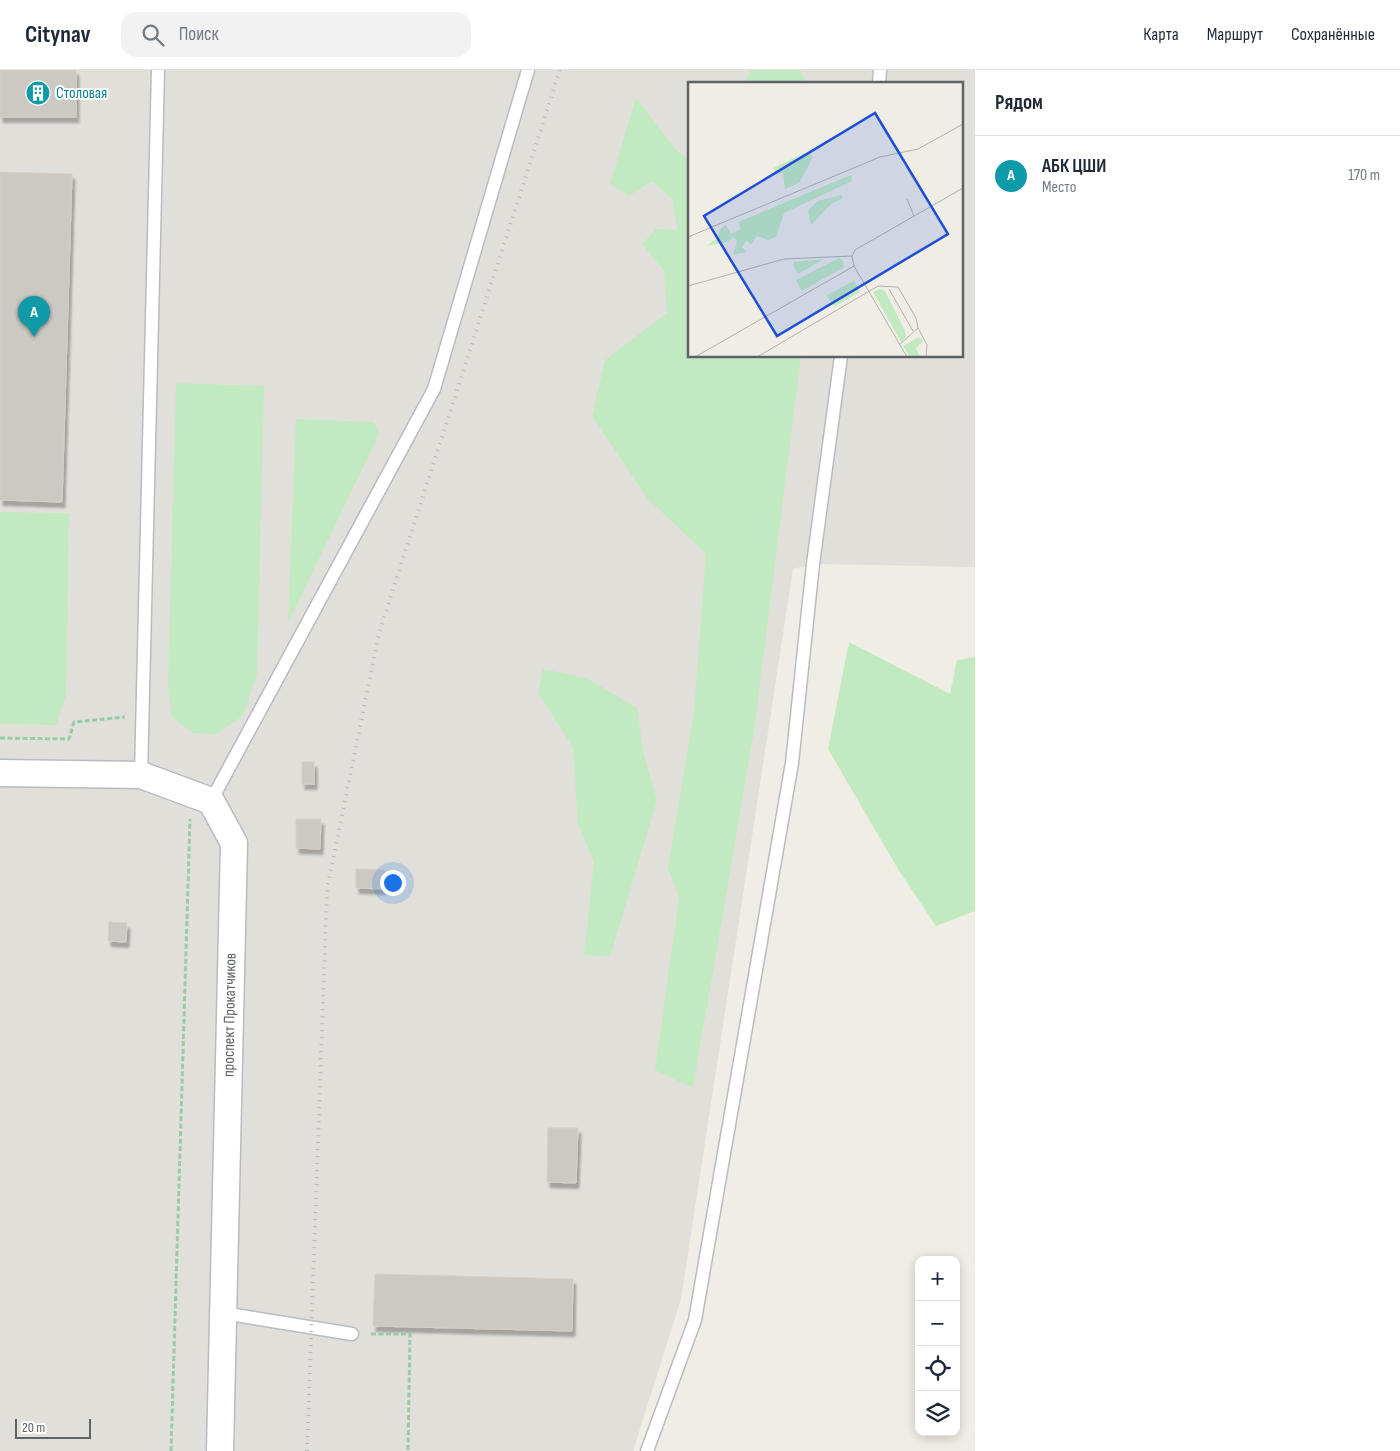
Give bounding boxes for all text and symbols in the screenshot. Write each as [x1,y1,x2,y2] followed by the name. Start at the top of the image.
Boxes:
[121,12,471,57] search box
[25,20,91,49] text: Citynav
[139,21,167,49] icon: search
[179,23,219,46] text: Поиск
[1143,24,1179,45] text: Карта
[1207,24,1263,45] text: Маршрут
[1291,24,1375,45] text: Сохранённые
[25,80,51,106] building icon: Столовая
[688,82,962,358] inset map
[56,84,107,103] place label: Столовая
[995,90,1043,115] text: Рядом
[1042,155,1106,178] text: АБК ЦШИ
[1007,166,1015,185] text: A
[1348,166,1380,185] text: 170 m
[1042,178,1076,197] text: Место
[18,296,50,337] pin: A
[380,870,406,896] your location
[219,953,241,1077] street label: проспект Прокатчиков
[915,1256,960,1436] map controls
[915,1256,960,1301] button: +
[915,1301,960,1346] button: −
[915,1346,960,1391] button: locate
[915,1391,960,1436] button: layers
[15,1416,91,1439] scale bar
[22,1419,45,1436] text: 20 m

